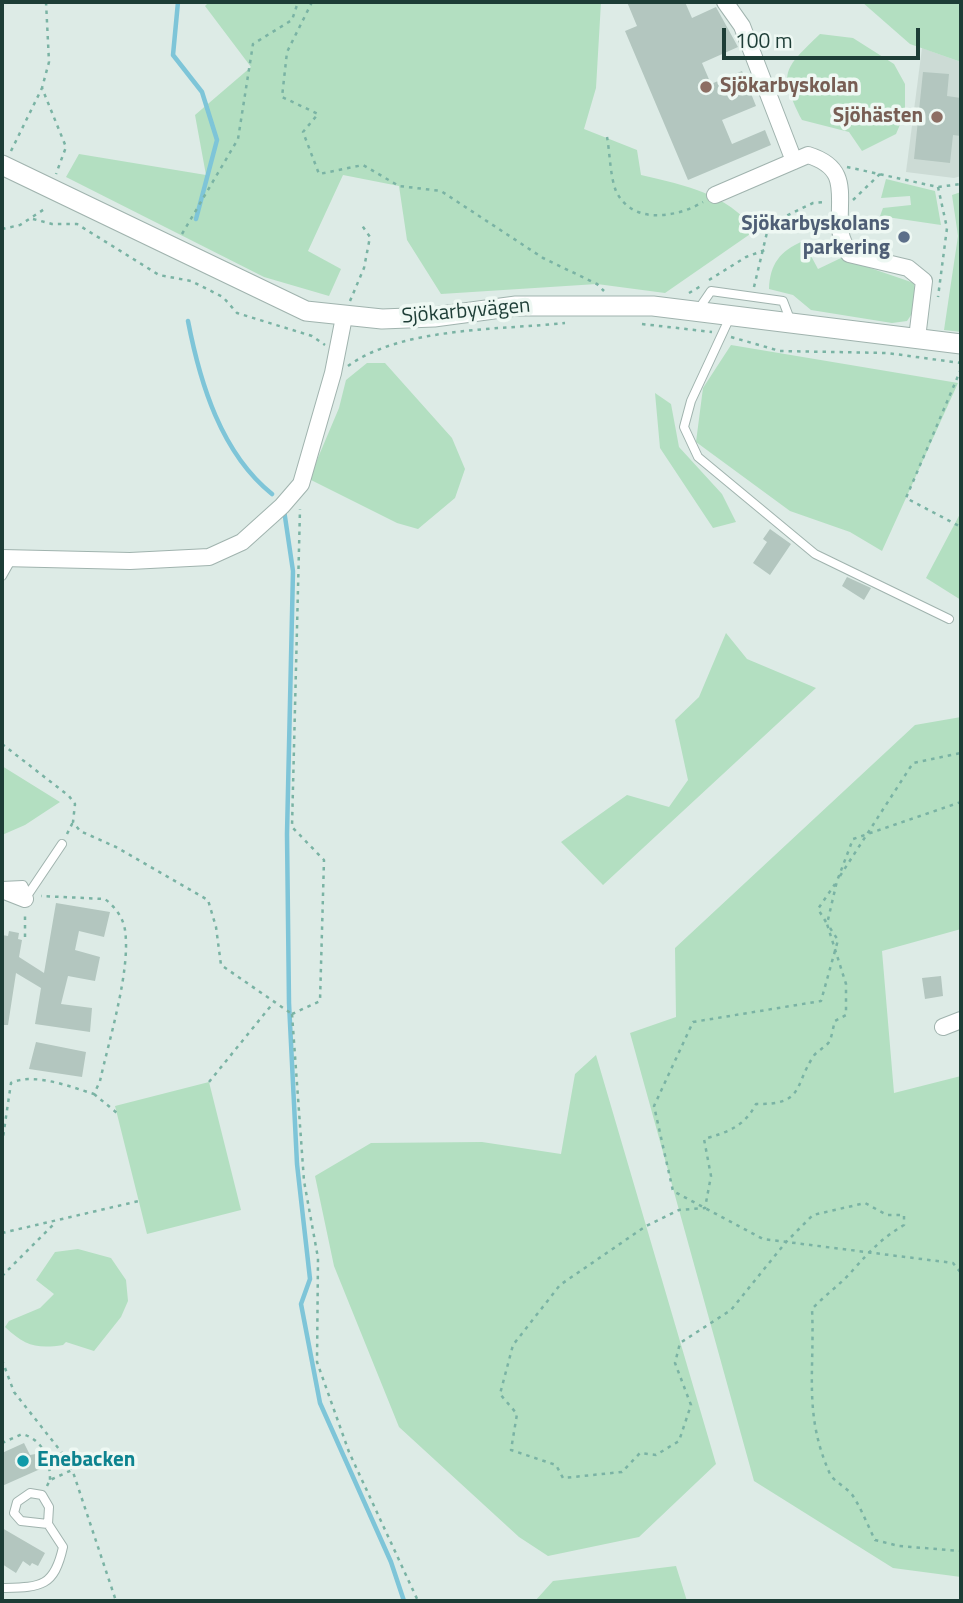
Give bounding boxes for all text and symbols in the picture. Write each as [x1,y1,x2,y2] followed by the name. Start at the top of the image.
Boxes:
[725,14,923,58] scale bar
[735,24,792,56] text: 100 m
[720,74,859,100] place label: Sjökarbyskolan
[698,79,714,95] marker: Sjökarbyskolan
[833,104,923,130] place label: Sjöhästen
[929,109,945,125] marker: Sjöhästen
[741,212,890,262] place label: Sjökarbyskolans parkering
[896,229,912,245] marker: Sjökarbyskolans parkering
[401,294,531,330] street label: Sjökarbyvägen
[37,1448,135,1474] place label: Enebacken
[15,1453,31,1469] marker: Enebacken

